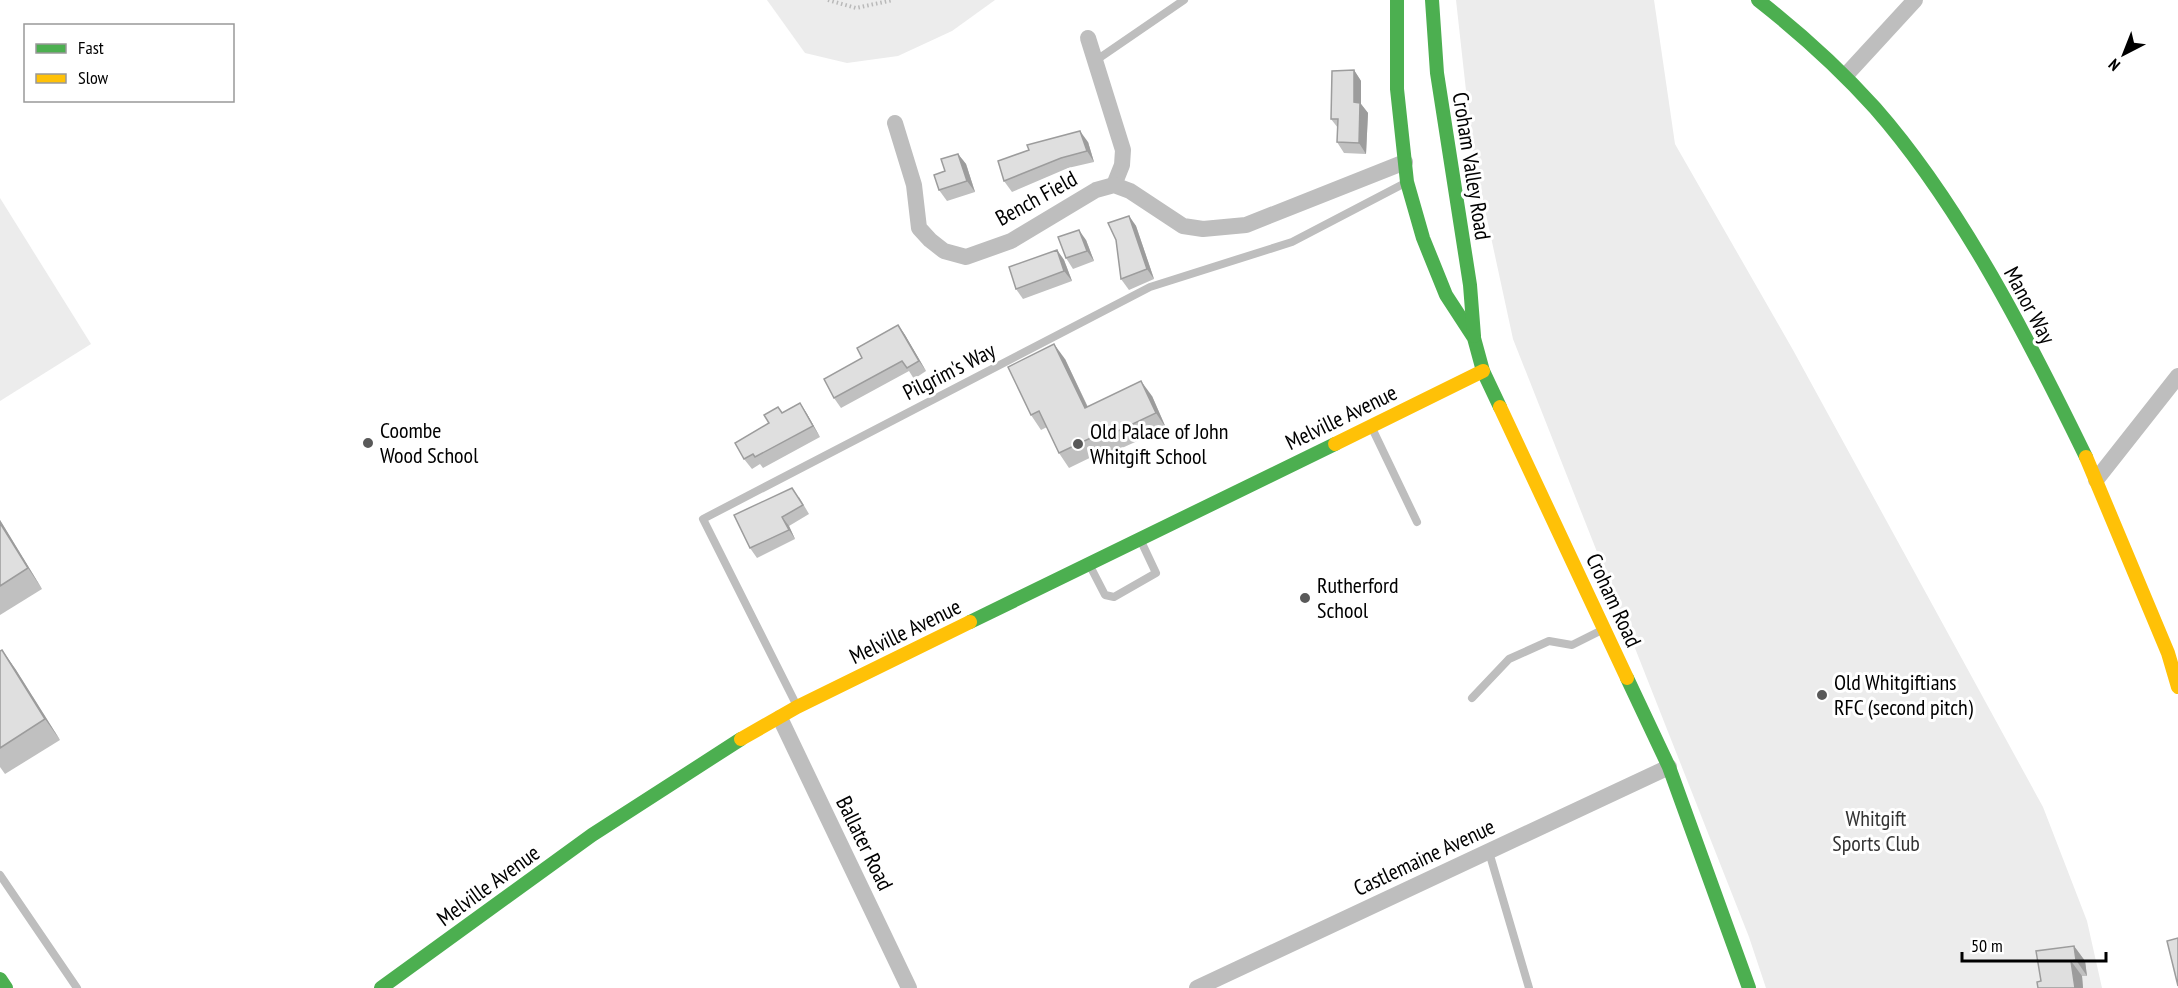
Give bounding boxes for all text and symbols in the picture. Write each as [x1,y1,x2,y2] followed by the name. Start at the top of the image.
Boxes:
[24,24,234,102] legend
[2094,24,2154,84] north arrow
[78,36,104,59] text: Fast
[2104,55,2124,75] text: N
[78,66,109,89] text: Slow
[1447,90,1497,242] street label: Croham Valley Road
[990,164,1082,232] street label: Bench Field
[1998,262,2062,349] street label: Manor Way
[898,335,1001,406] street label: Pilgrim's Way
[1281,378,1401,456] street label: Melville Avenue
[380,416,479,469] place label: Coombe Wood School
[1090,417,1228,470] place label: Old Palace of John Whitgift School
[361,436,375,450] marker: Coombe Wood School
[1071,437,1085,451] marker: Old Palace of John Whitgift School
[1580,549,1648,651] street label: Croham Road
[1317,571,1399,624] place label: Rutherford School
[1298,591,1312,605] marker: Rutherford School
[845,592,965,670] street label: Melville Avenue
[1834,668,1974,721] place label: Old Whitgiftians RFC (second pitch)
[1815,688,1829,702] marker: Old Whitgiftians RFC (second pitch)
[830,791,900,895] street label: Ballater Road
[1832,804,1920,857] park label: Whitgift Sports Club
[1349,812,1499,902] street label: Castlemaine Avenue
[431,838,545,932] street label: Melville Avenue
[1962,925,2106,963] scale bar
[1971,934,2003,957] text: 50 m

